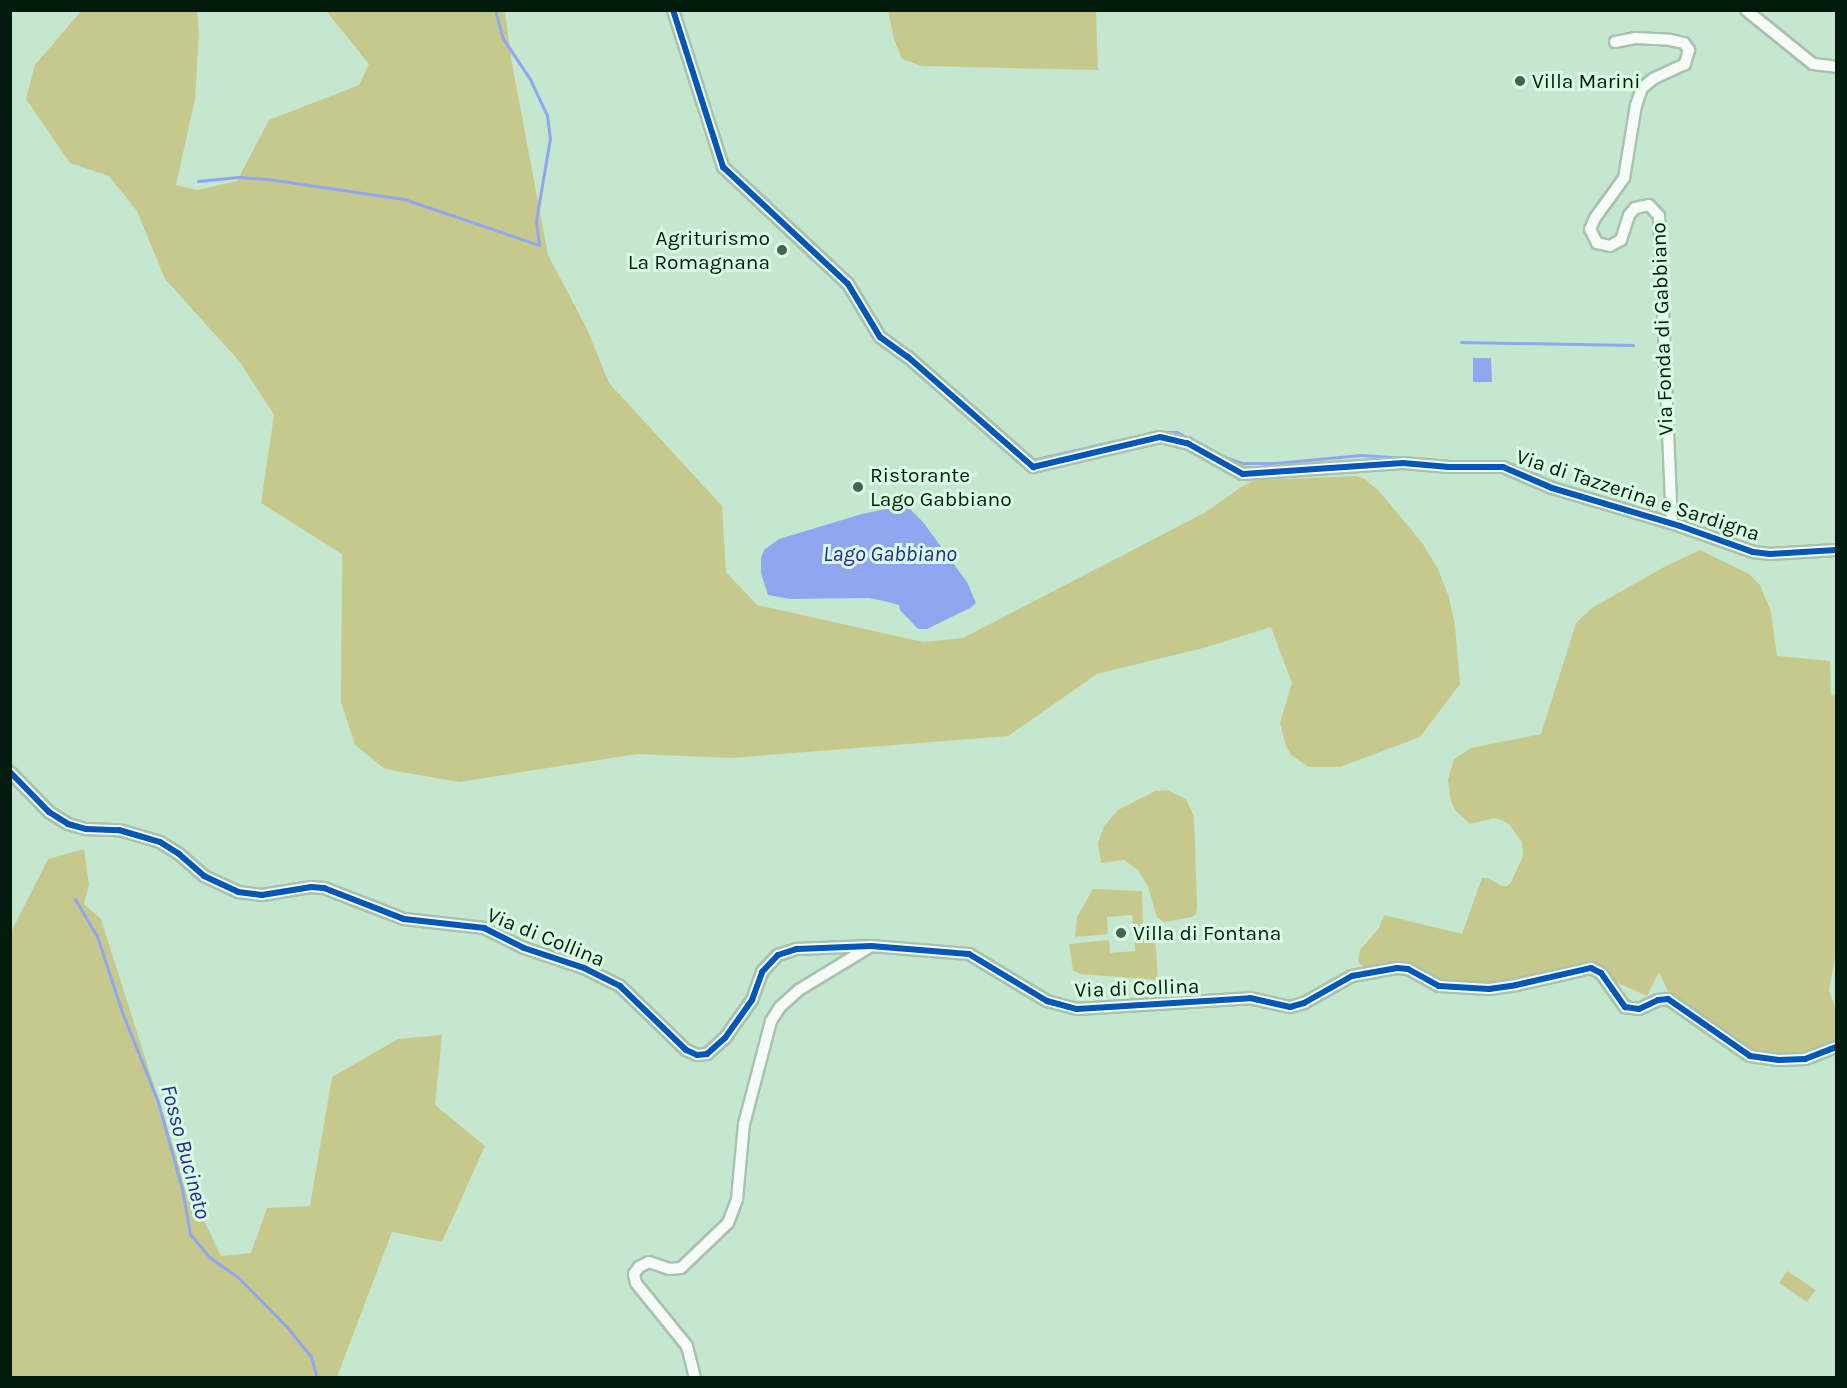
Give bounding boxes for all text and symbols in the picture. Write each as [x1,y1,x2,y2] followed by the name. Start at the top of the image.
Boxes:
[1532,68,1641,94] place label: Villa Marini
[1513,74,1527,88] marker: Villa Marini
[1646,222,1678,436] street label: Via Fonda di Gabbiano
[628,225,770,275] place label: Agriturismo La Romagnana
[775,243,789,257] marker: Agriturismo La Romagnana
[1513,444,1763,546] street label: Via di Tazzerina e Sardigna
[870,462,1012,512] place label: Ristorante Lago Gabbiano
[851,480,865,494] marker: Ristorante Lago Gabbiano
[823,542,957,568] water label: Lago Gabbiano
[483,902,609,972] street label: Via di Collina
[1133,920,1281,946] place label: Villa di Fontana
[1114,926,1128,940] marker: Villa di Fontana
[1074,973,1200,1003] street label: Via di Collina
[154,1082,216,1222] water label: Fosso Bucineto

